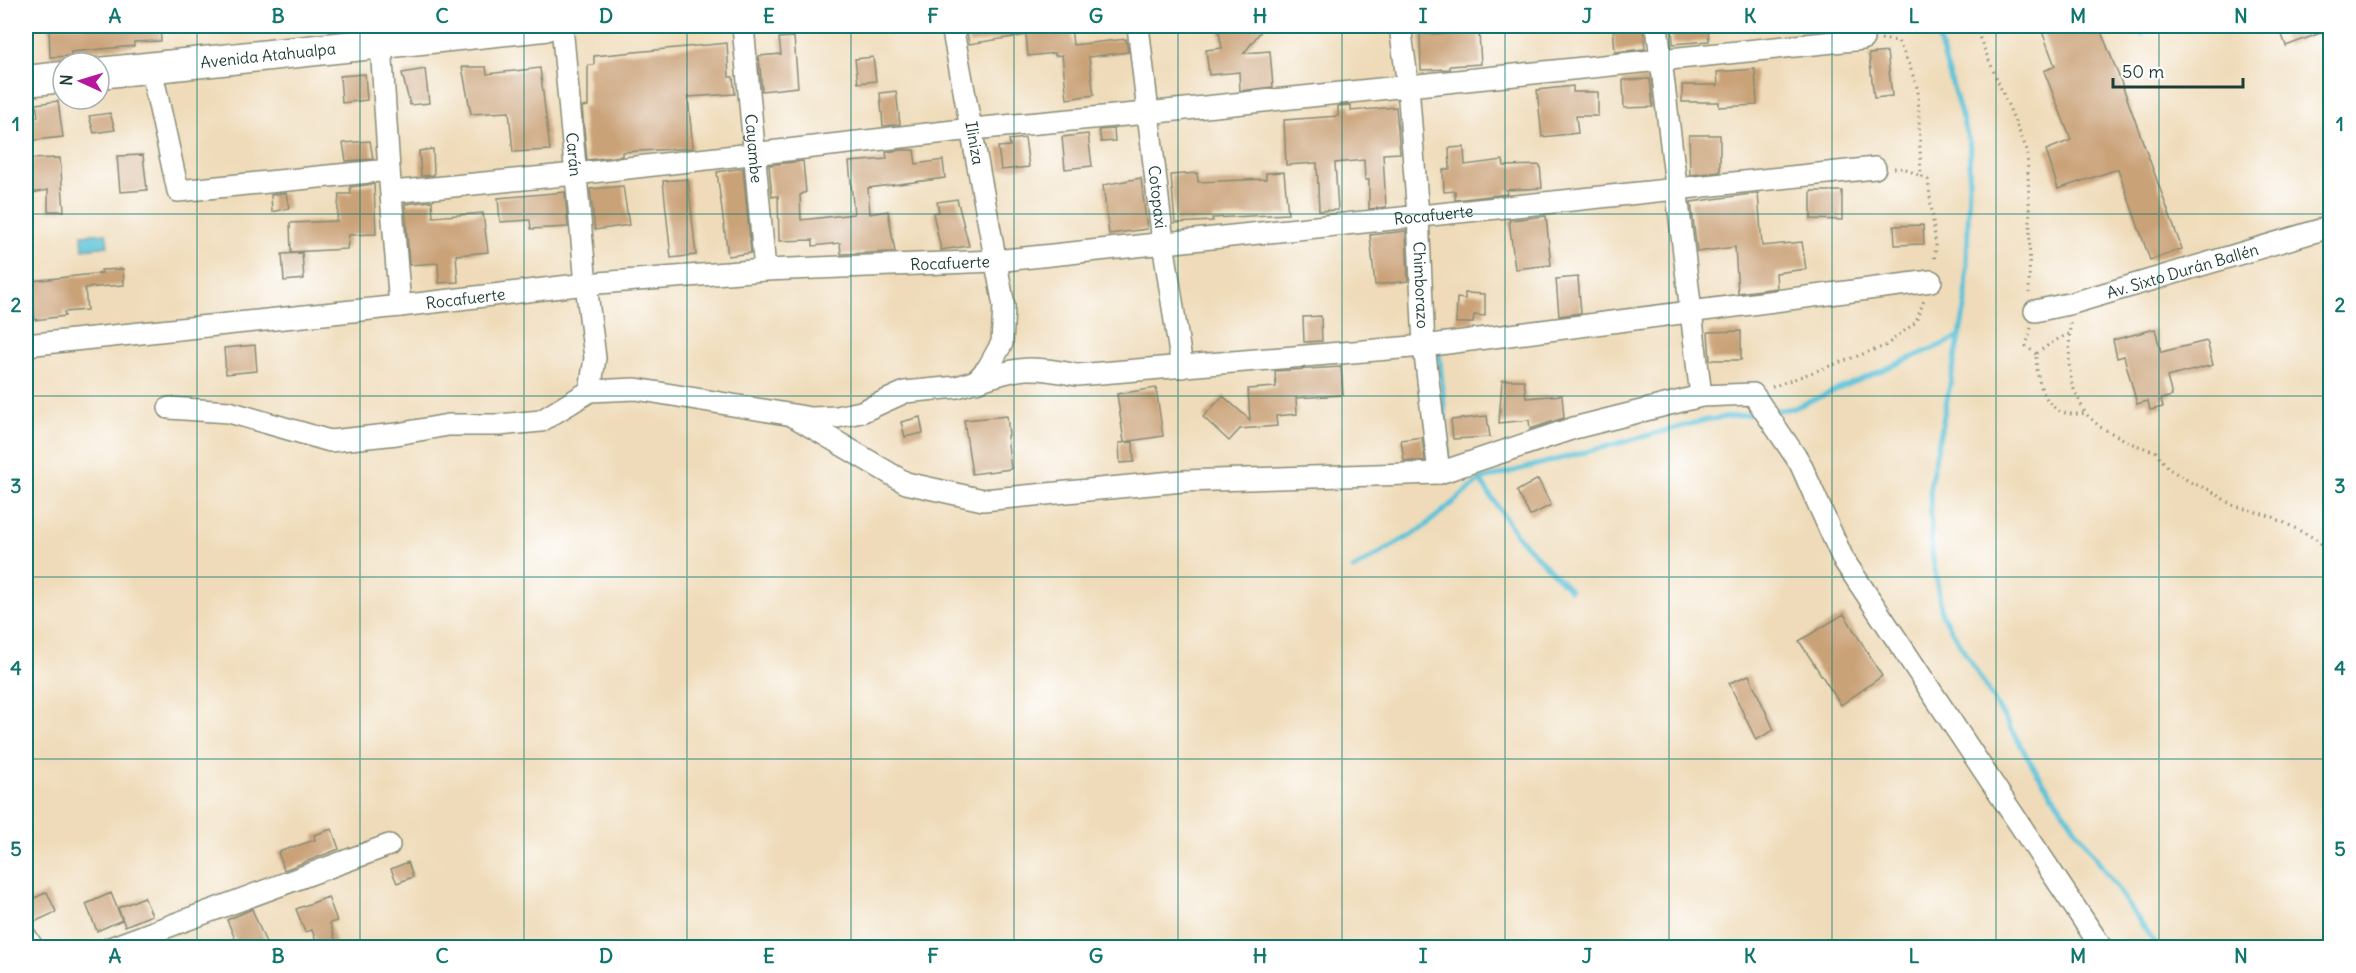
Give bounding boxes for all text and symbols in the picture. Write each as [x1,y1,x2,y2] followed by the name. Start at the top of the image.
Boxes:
[109,3,122,28] text: A
[271,3,285,28] text: B
[435,3,449,28] text: C
[599,3,613,28] text: D
[763,3,775,28] text: E
[927,3,939,28] text: F
[1089,3,1103,28] text: G
[1253,3,1267,28] text: H
[1419,3,1428,28] text: I
[1582,3,1593,28] text: J
[1744,3,1757,28] text: K
[1909,3,1920,28] text: L
[2070,3,2086,28] text: M
[2234,3,2248,28] text: N
[199,38,337,72] street label: Avenida Atahualpa
[51,51,111,111] north arrow
[2113,51,2244,89] scale bar
[2122,60,2164,83] text: 50 m
[56,74,76,86] text: N
[12,111,20,136] text: 1
[2336,111,2344,136] text: 1
[741,113,767,184] street label: Cayambe
[961,120,989,166] street label: Iliniza
[562,131,586,177] street label: Carán
[1144,164,1171,230] street label: Cotopaxi
[1393,201,1474,229] street label: Rocafuerte
[2104,239,2261,303] street label: Av. Sixto Durán Ballén
[1409,241,1433,329] street label: Chimborazo
[910,251,990,274] street label: Rocafuerte
[425,284,506,313] street label: Rocafuerte
[11,292,22,317] text: 2
[2335,292,2346,317] text: 2
[10,473,22,498] text: 3
[2334,473,2346,498] text: 3
[10,655,22,680] text: 4
[2334,655,2346,680] text: 4
[10,836,22,861] text: 5
[2334,836,2346,861] text: 5
[109,943,122,968] text: A
[271,943,285,968] text: B
[435,943,449,968] text: C
[599,943,613,968] text: D
[763,943,775,968] text: E
[927,943,939,968] text: F
[1089,943,1103,968] text: G
[1253,943,1267,968] text: H
[1419,943,1428,968] text: I
[1582,943,1593,968] text: J
[1744,943,1757,968] text: K
[1909,943,1920,968] text: L
[2070,943,2086,968] text: M
[2234,943,2248,968] text: N

